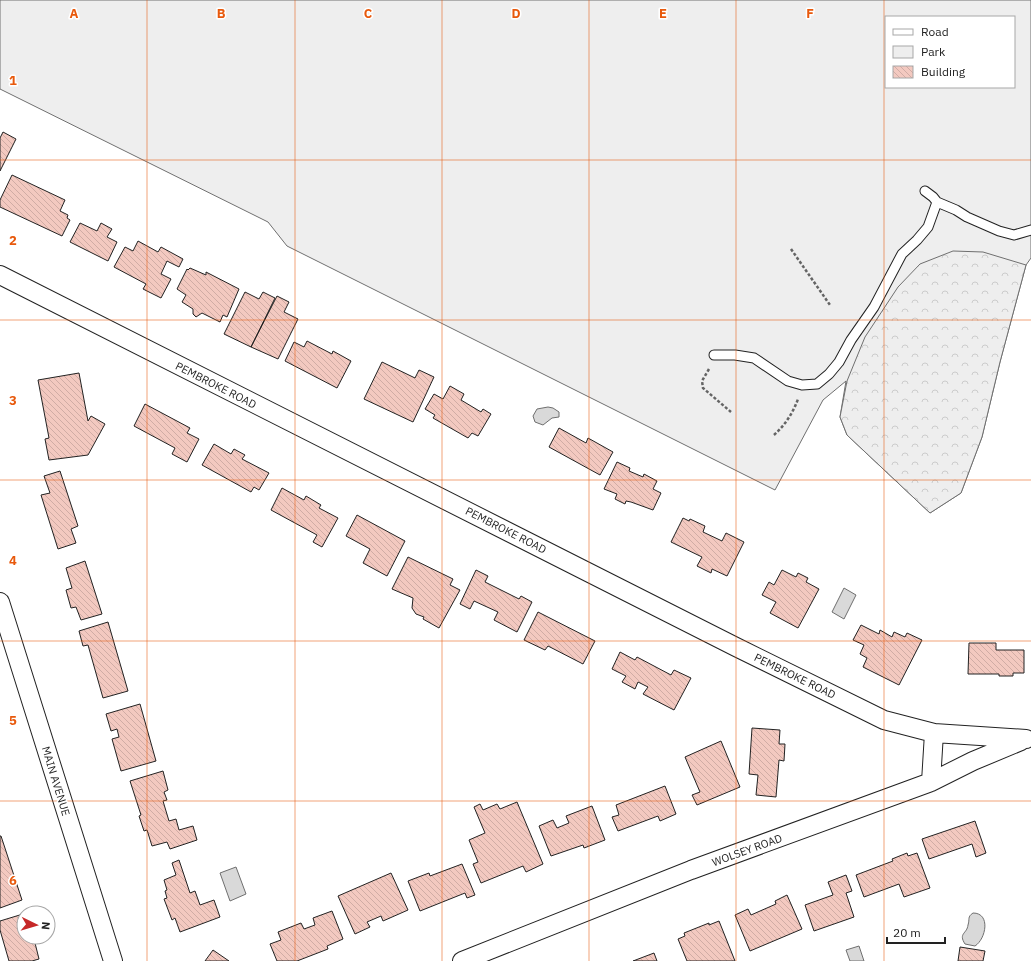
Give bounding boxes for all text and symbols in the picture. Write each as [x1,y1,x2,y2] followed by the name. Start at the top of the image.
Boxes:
[70,5,79,22] text: A
[217,5,226,22] text: B
[364,5,373,22] text: C
[511,5,521,22] text: D
[659,5,667,22] text: E
[806,5,814,22] text: F
[885,16,1015,88] legend
[921,24,949,39] text: Road
[921,44,946,59] text: Park
[921,64,966,79] text: Building
[9,72,17,89] text: 1
[9,232,17,249] text: 2
[173,359,259,411] street label: PEMBROKE ROAD
[9,392,17,409] text: 3
[463,504,549,556] street label: PEMBROKE ROAD
[9,552,17,569] text: 4
[752,650,838,702] street label: PEMBROKE ROAD
[9,712,17,729] text: 5
[39,744,73,818] street label: MAIN AVENUE
[710,831,784,869] street label: WOLSEY ROAD
[9,872,17,889] text: 6
[16,905,56,945] north arrow
[887,919,945,945] scale bar
[39,921,53,930] text: N
[893,925,921,940] text: 20 m

